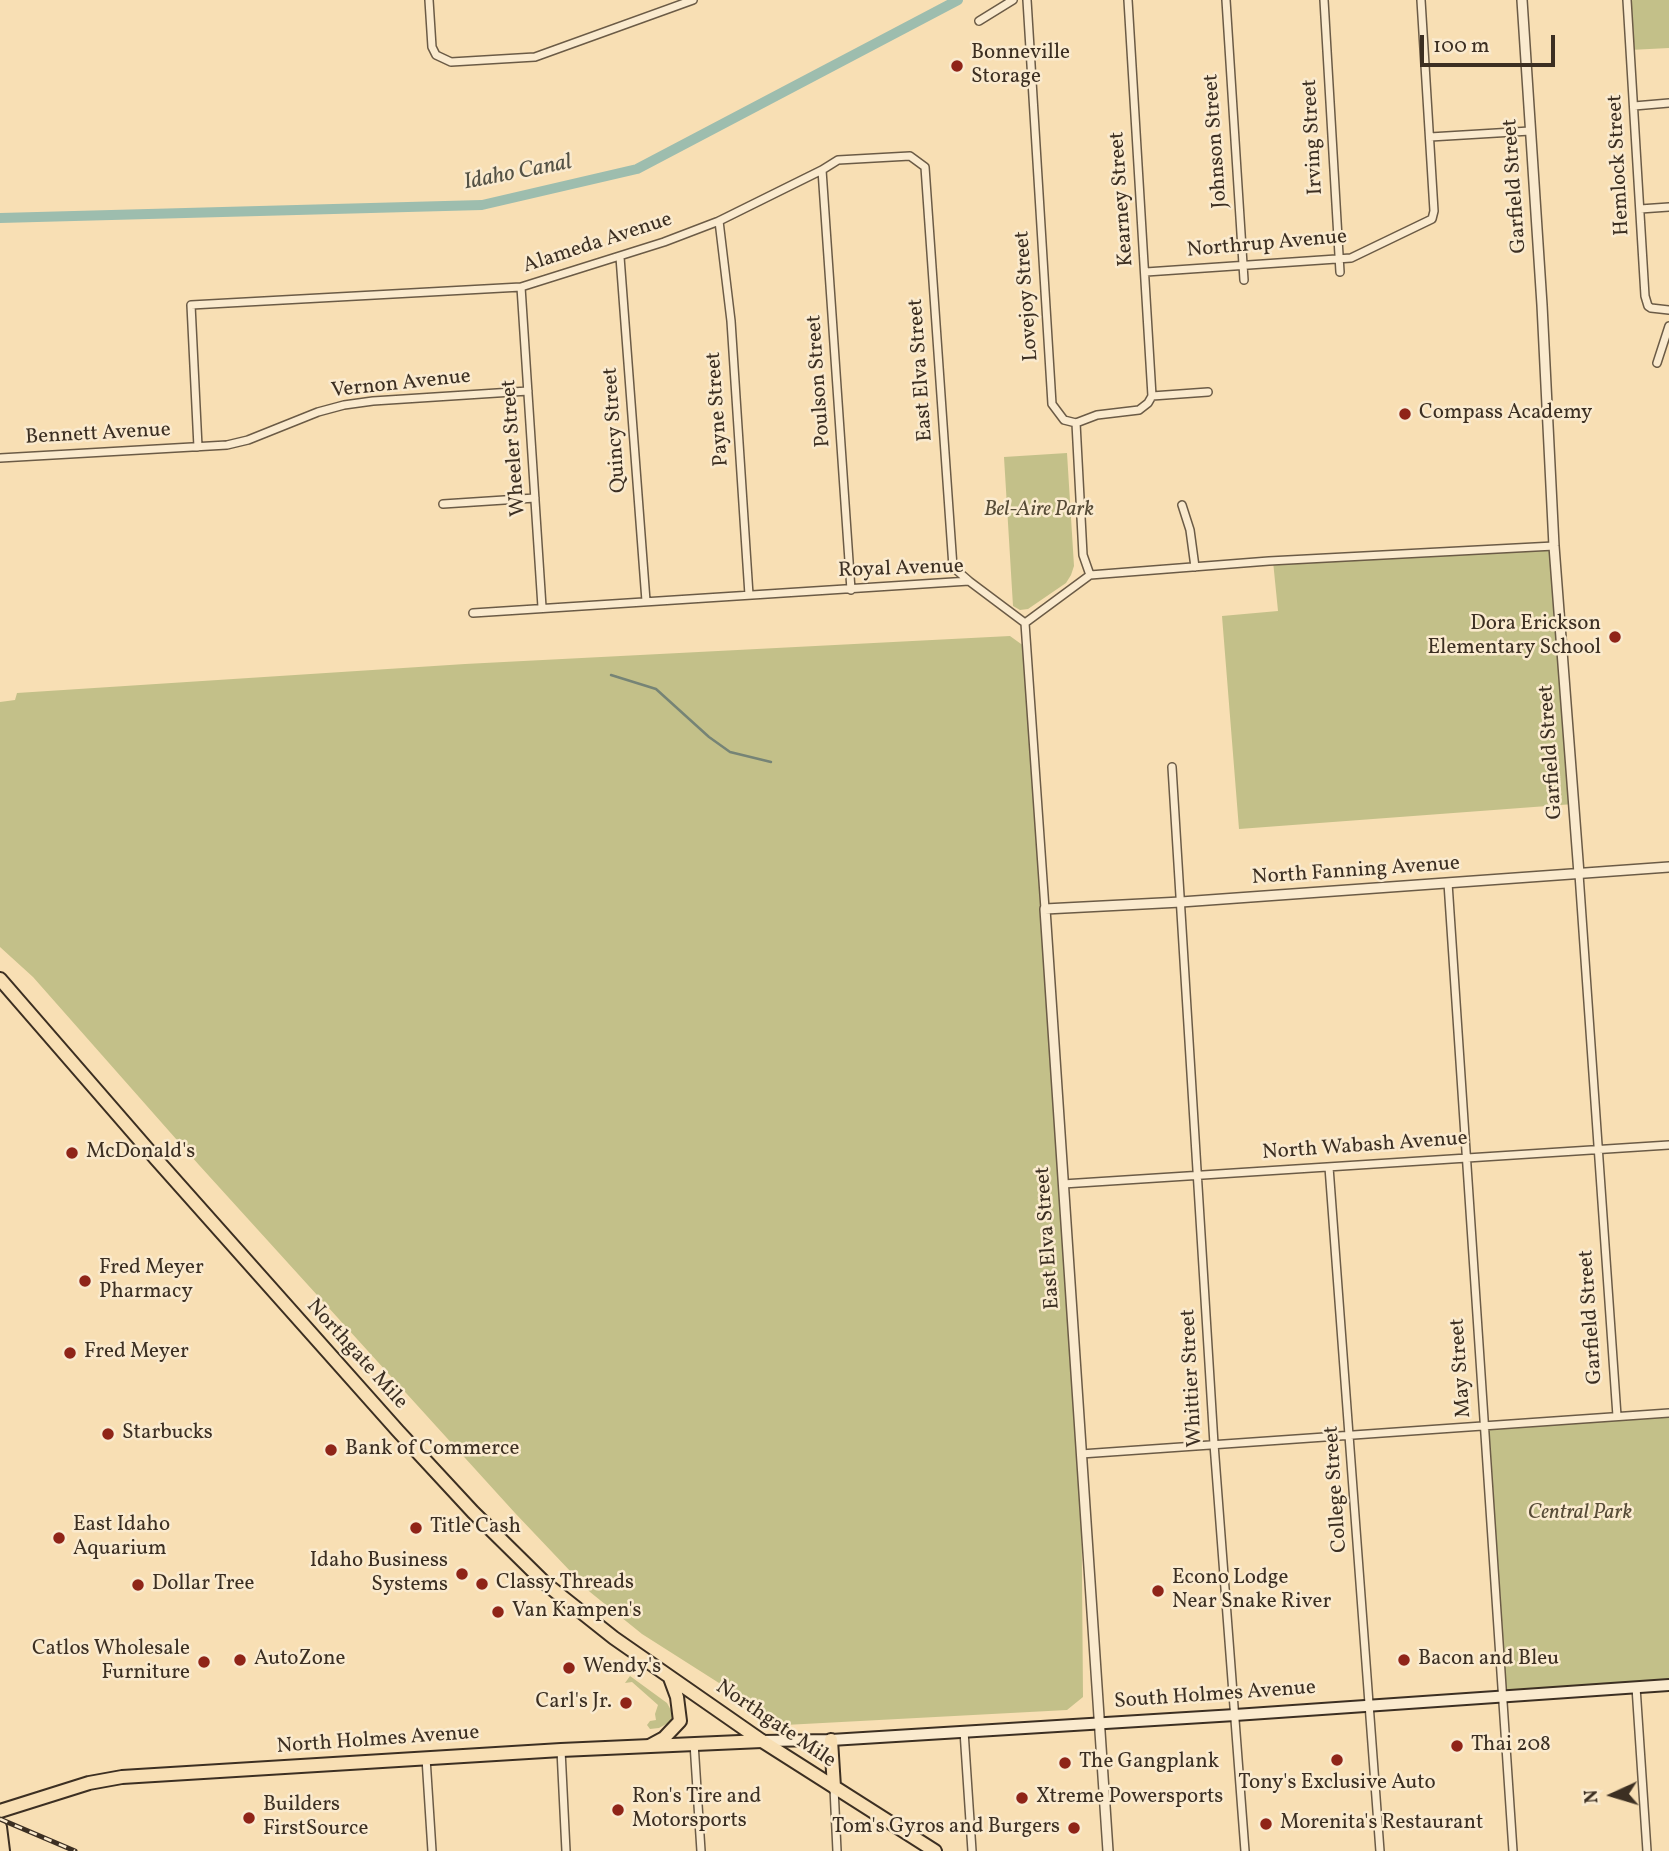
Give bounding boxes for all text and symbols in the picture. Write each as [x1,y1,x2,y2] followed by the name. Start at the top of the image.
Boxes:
[1424,21,1559,65] scale bar
[1433,32,1490,61] text: 100 m
[971,41,1070,91] place label: Bonneville Storage
[949,58,965,74] marker: Bonneville Storage
[1200,73,1234,209] street label: Johnson Street
[1298,78,1330,196] street label: Irving Street
[1604,94,1636,236] street label: Hemlock Street
[1499,118,1533,254] street label: Garfield Street
[1106,131,1140,267] street label: Kearney Street
[461,150,575,198] water label: Idaho Canal
[520,208,676,280] street label: Alameda Avenue
[1186,225,1348,265] street label: Northrup Avenue
[1011,230,1045,362] street label: Lovejoy Street
[904,298,940,442] street label: East Elva Street
[803,314,837,448] street label: Poulson Street
[702,351,736,467] street label: Payne Street
[330,365,472,405] street label: Vernon Avenue
[599,366,633,494] street label: Quincy Street
[498,379,532,517] street label: Wheeler Street
[1419,401,1592,427] place label: Compass Academy
[1397,406,1413,422] marker: Compass Academy
[25,419,171,451] street label: Bennett Avenue
[984,498,1094,524] park label: Bel-Aire Park
[838,555,964,585] street label: Royal Avenue
[1427,612,1601,662] place label: Dora Erickson Elementary School
[1607,629,1623,645] marker: Dora Erickson Elementary School
[1535,684,1569,820] street label: Garfield Street
[1251,852,1461,892] street label: North Fanning Avenue
[1261,1127,1469,1167] street label: North Wabash Avenue
[86,1140,195,1166] place label: McDonald's
[64,1145,80,1161] marker: McDonald's
[1031,1166,1067,1310] street label: East Elva Street
[1575,1249,1609,1385] street label: Garfield Street
[99,1256,204,1306] place label: Fred Meyer Pharmacy
[77,1273,93,1289] marker: Fred Meyer Pharmacy
[300,1295,412,1415] street label: Northgate Mile
[1177,1308,1209,1448] street label: Whittier Street
[1446,1317,1478,1419] street label: May Street
[84,1340,189,1366] place label: Fred Meyer
[62,1345,78,1361] marker: Fred Meyer
[122,1421,213,1447] place label: Starbucks
[1320,1425,1354,1553] street label: College Street
[100,1426,116,1442] marker: Starbucks
[345,1437,519,1463] place label: Bank of Commerce
[323,1442,339,1458] marker: Bank of Commerce
[1528,1501,1632,1527] park label: Central Park
[73,1513,170,1563] place label: East Idaho Aquarium
[430,1515,521,1541] place label: Title Cash
[408,1520,424,1536] marker: Title Cash
[51,1530,67,1546] marker: East Idaho Aquarium
[310,1549,448,1599] place label: Idaho Business Systems
[454,1566,470,1582] marker: Idaho Business Systems
[1172,1566,1331,1616] place label: Econo Lodge Near Snake River
[496,1571,634,1597] place label: Classy Threads
[152,1572,254,1598] place label: Dollar Tree
[474,1576,490,1592] marker: Classy Threads
[130,1577,146,1593] marker: Dollar Tree
[1150,1583,1166,1599] marker: Econo Lodge Near Snake River
[512,1599,642,1625] place label: Van Kampen's
[490,1604,506,1620] marker: Van Kampen's
[32,1637,190,1687] place label: Catlos Wholesale Furniture
[254,1647,345,1673] place label: AutoZone
[1418,1647,1559,1673] place label: Bacon and Bleu
[232,1652,248,1668] marker: AutoZone
[1396,1652,1412,1668] marker: Bacon and Bleu
[196,1654,212,1670] marker: Catlos Wholesale Furniture
[583,1655,661,1681] place label: Wendy's
[561,1660,577,1676] marker: Wendy's
[710,1675,840,1775] street label: Northgate Mile
[1113,1676,1317,1716] street label: South Holmes Avenue
[536,1690,612,1716] place label: Carl's Jr.
[618,1695,634,1711] marker: Carl's Jr.
[276,1721,480,1761] street label: North Holmes Avenue
[1471,1733,1551,1759] place label: Thai 208
[1449,1738,1465,1754] marker: Thai 208
[1079,1750,1219,1776] place label: The Gangplank
[1329,1752,1345,1768] marker: Tony's Exclusive Auto
[1057,1755,1073,1771] marker: The Gangplank
[1578,1760,1648,1830] north arrow
[1238,1771,1436,1797] place label: Tony's Exclusive Auto
[632,1785,761,1835] place label: Ron's Tire and Motorsports
[1036,1785,1223,1811] place label: Xtreme Powersports
[1579,1789,1606,1804] text: N
[1014,1790,1030,1806] marker: Xtreme Powersports
[263,1793,368,1843] place label: Builders FirstSource
[610,1802,626,1818] marker: Ron's Tire and Motorsports
[241,1810,257,1826] marker: Builders FirstSource
[1280,1811,1483,1837] place label: Morenita's Restaurant
[832,1815,1060,1841] place label: Tom's Gyros and Burgers
[1258,1816,1274,1832] marker: Morenita's Restaurant
[1066,1820,1082,1836] marker: Tom's Gyros and Burgers

